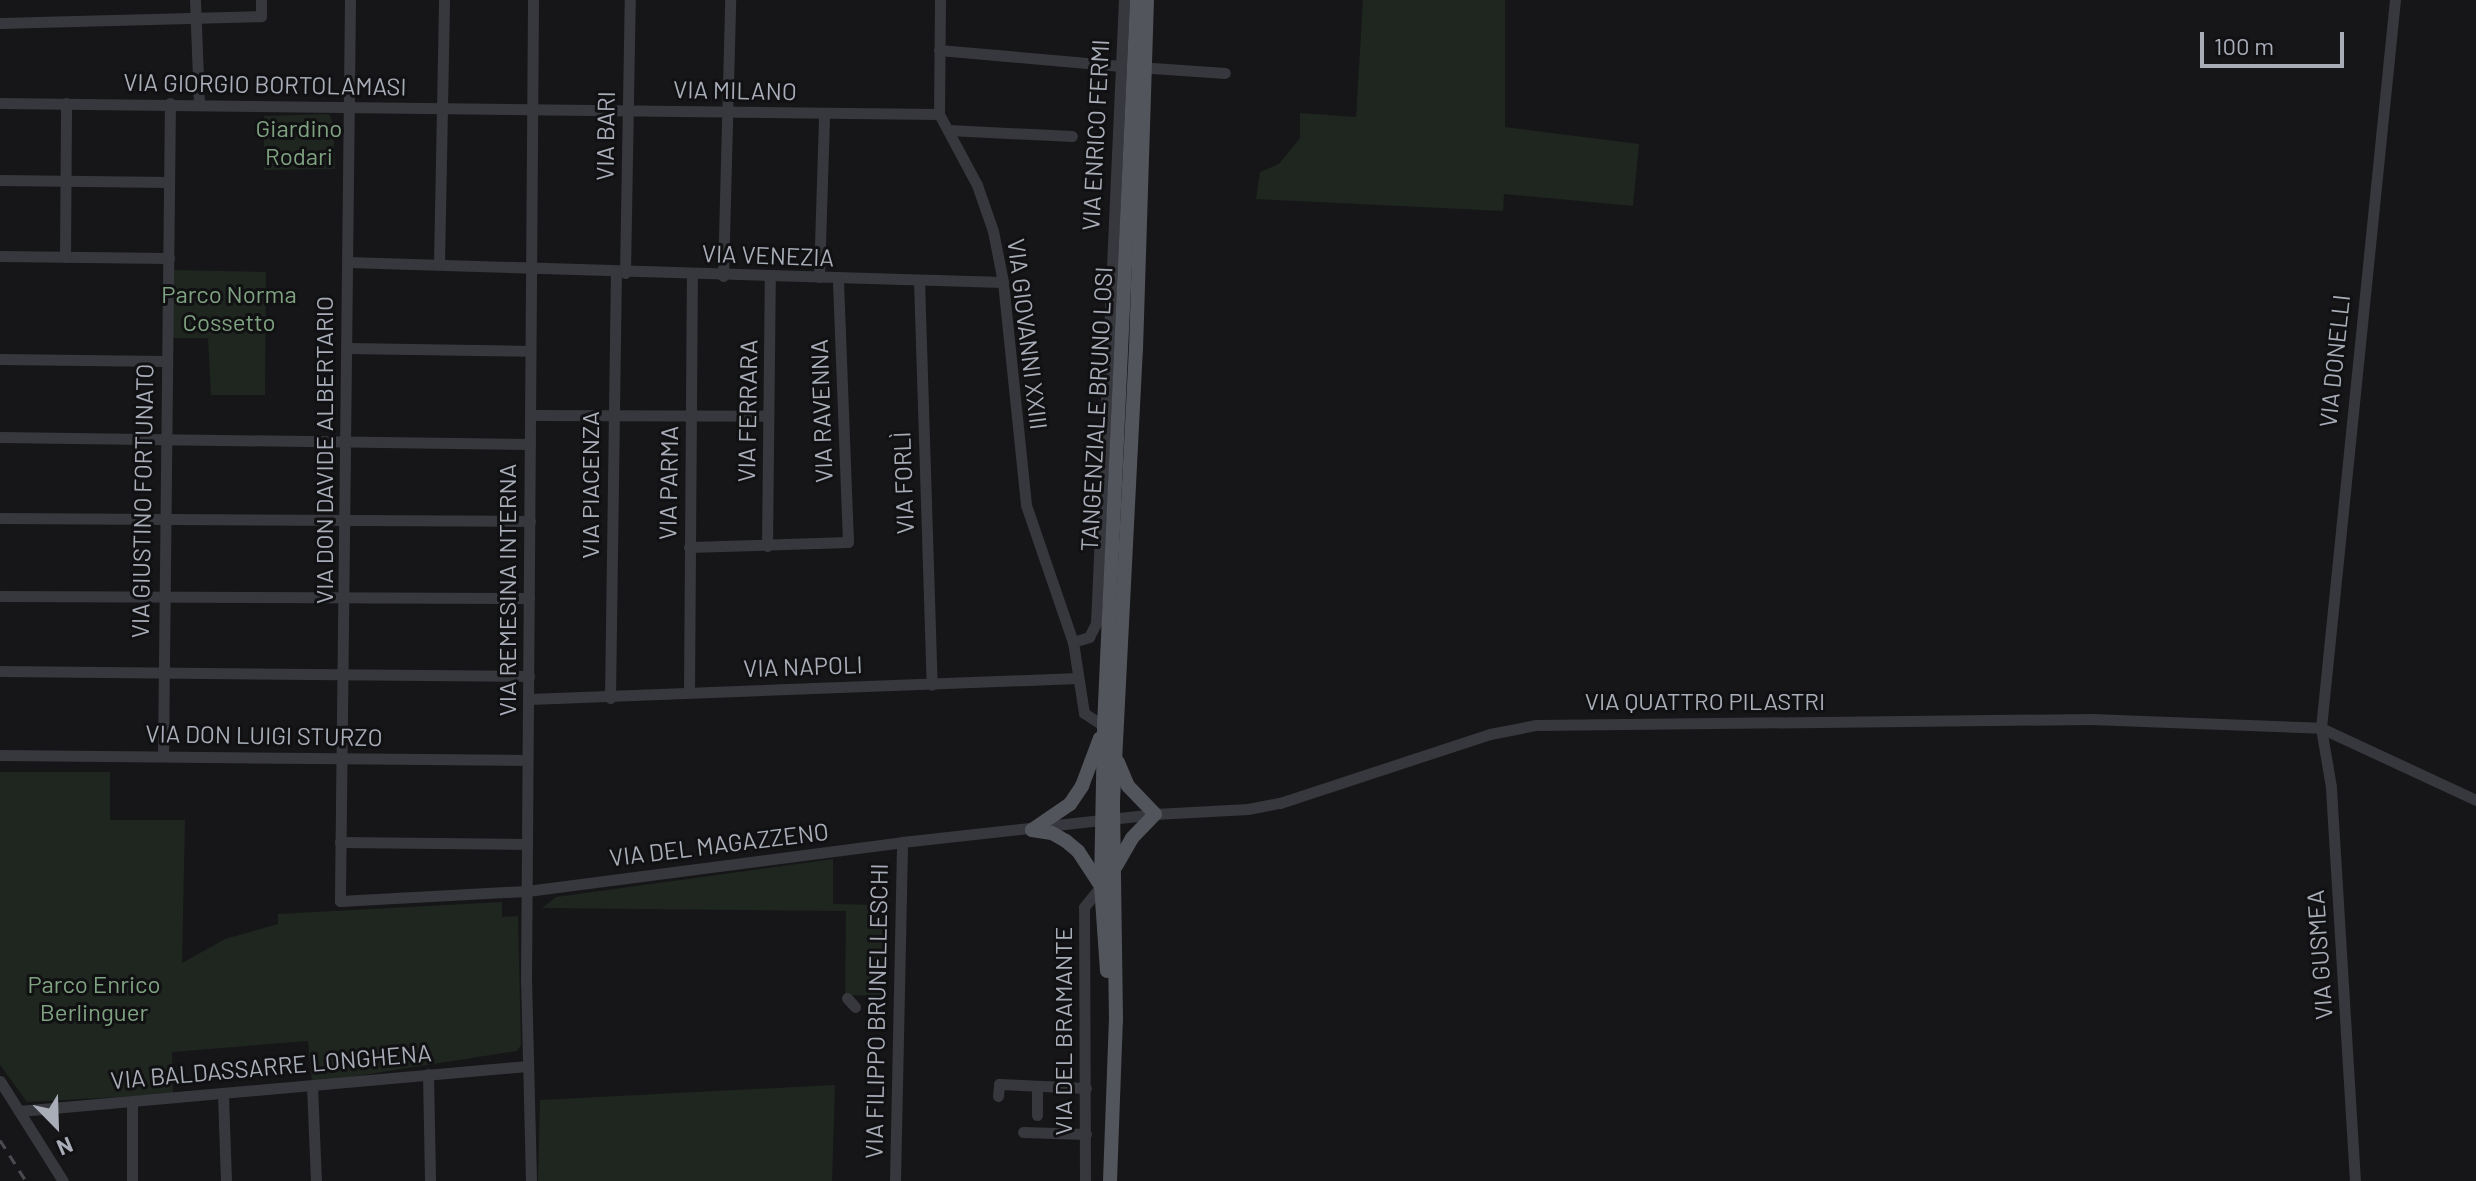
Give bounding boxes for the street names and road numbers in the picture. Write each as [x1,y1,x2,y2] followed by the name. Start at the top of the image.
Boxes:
[1076,38,1114,232] street label: VIA ENRICO FERMI
[123,67,407,101] street label: VIA GIORGIO BORTOLAMASI
[673,75,797,105] street label: VIA MILANO
[590,91,620,181] street label: VIA BARI
[1002,237,1054,431] street label: VIA GIOVANNI XXIII
[701,238,835,272] street label: VIA VENEZIA
[1074,266,1118,552] street label: TANGENZIALE BRUNO LOSI
[2313,293,2355,429] street label: VIA DONELLI
[310,296,338,604] street label: VIA DON DAVIDE ALBERTARIO
[731,339,763,483] street label: VIA FERRARA
[804,339,838,483] street label: VIA RAVENNA
[125,364,159,638] street label: VIA GIUSTINO FORTUNATO
[576,411,604,559] street label: VIA PIACENZA
[653,426,683,540] street label: VIA PARMA
[887,431,919,535] street label: VIA FORLÌ
[493,464,521,716] street label: VIA REMESINA INTERNA
[743,650,863,682] street label: VIA NAPOLI
[1585,687,1825,715] street label: VIA QUATTRO PILASTRI
[145,719,383,751] street label: VIA DON LUIGI STURZO
[608,816,830,872] street label: VIA DEL MAGAZZENO
[859,863,893,1159] street label: VIA FILIPPO BRUNELLESCHI
[2300,889,2338,1021] street label: VIA GUSMEA
[1049,927,1077,1135] street label: VIA DEL BRAMANTE
[109,1038,433,1094] street label: VIA BALDASSARRE LONGHENA

